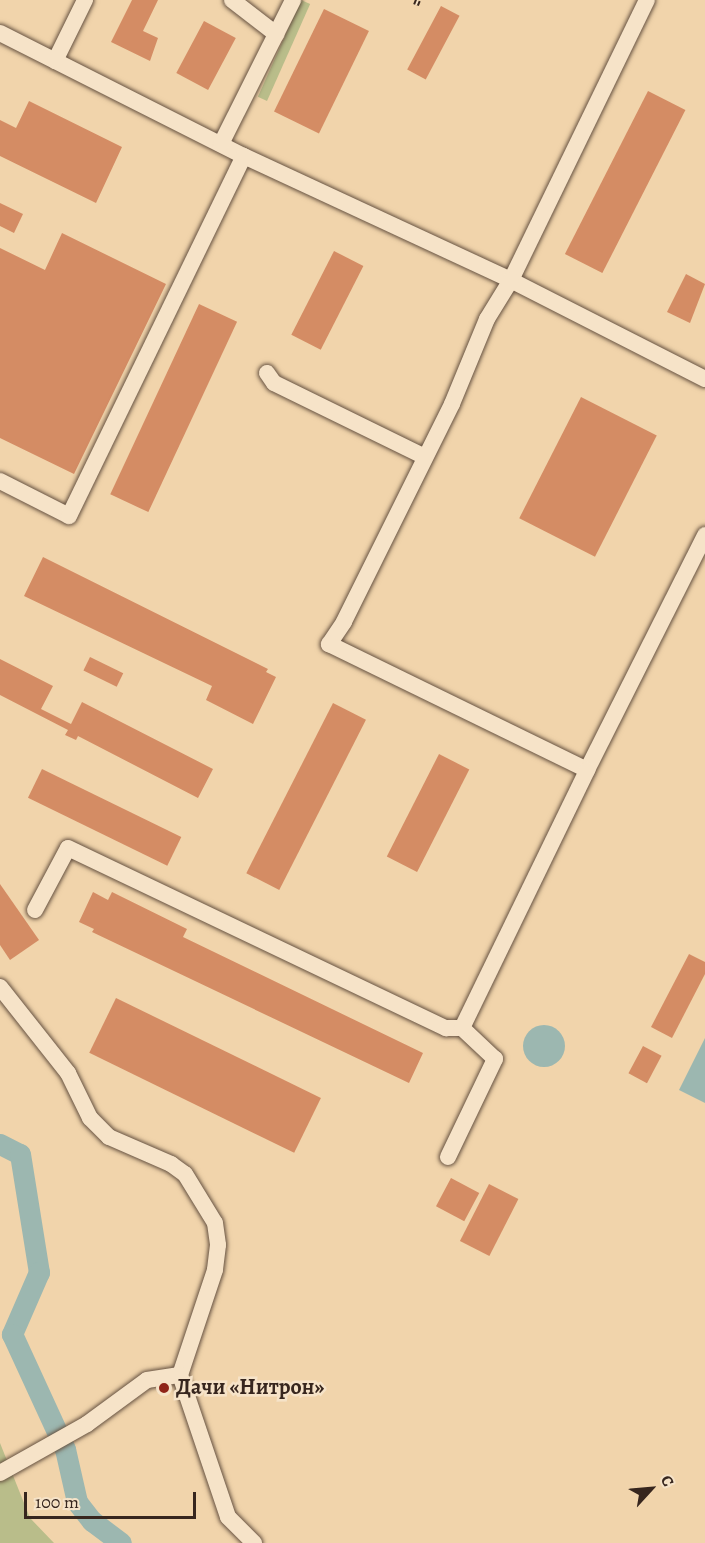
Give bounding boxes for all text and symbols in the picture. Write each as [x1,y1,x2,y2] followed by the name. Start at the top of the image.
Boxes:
[176,1375,324,1401] place label: Дачи «Нитрон»
[157,1381,171,1395] marker: Дачи «Нитрон»
[621,1459,681,1519] north arrow
[655,1472,679,1490] text: С
[27,1480,200,1518] scale bar
[35,1490,79,1514] text: 100 m

